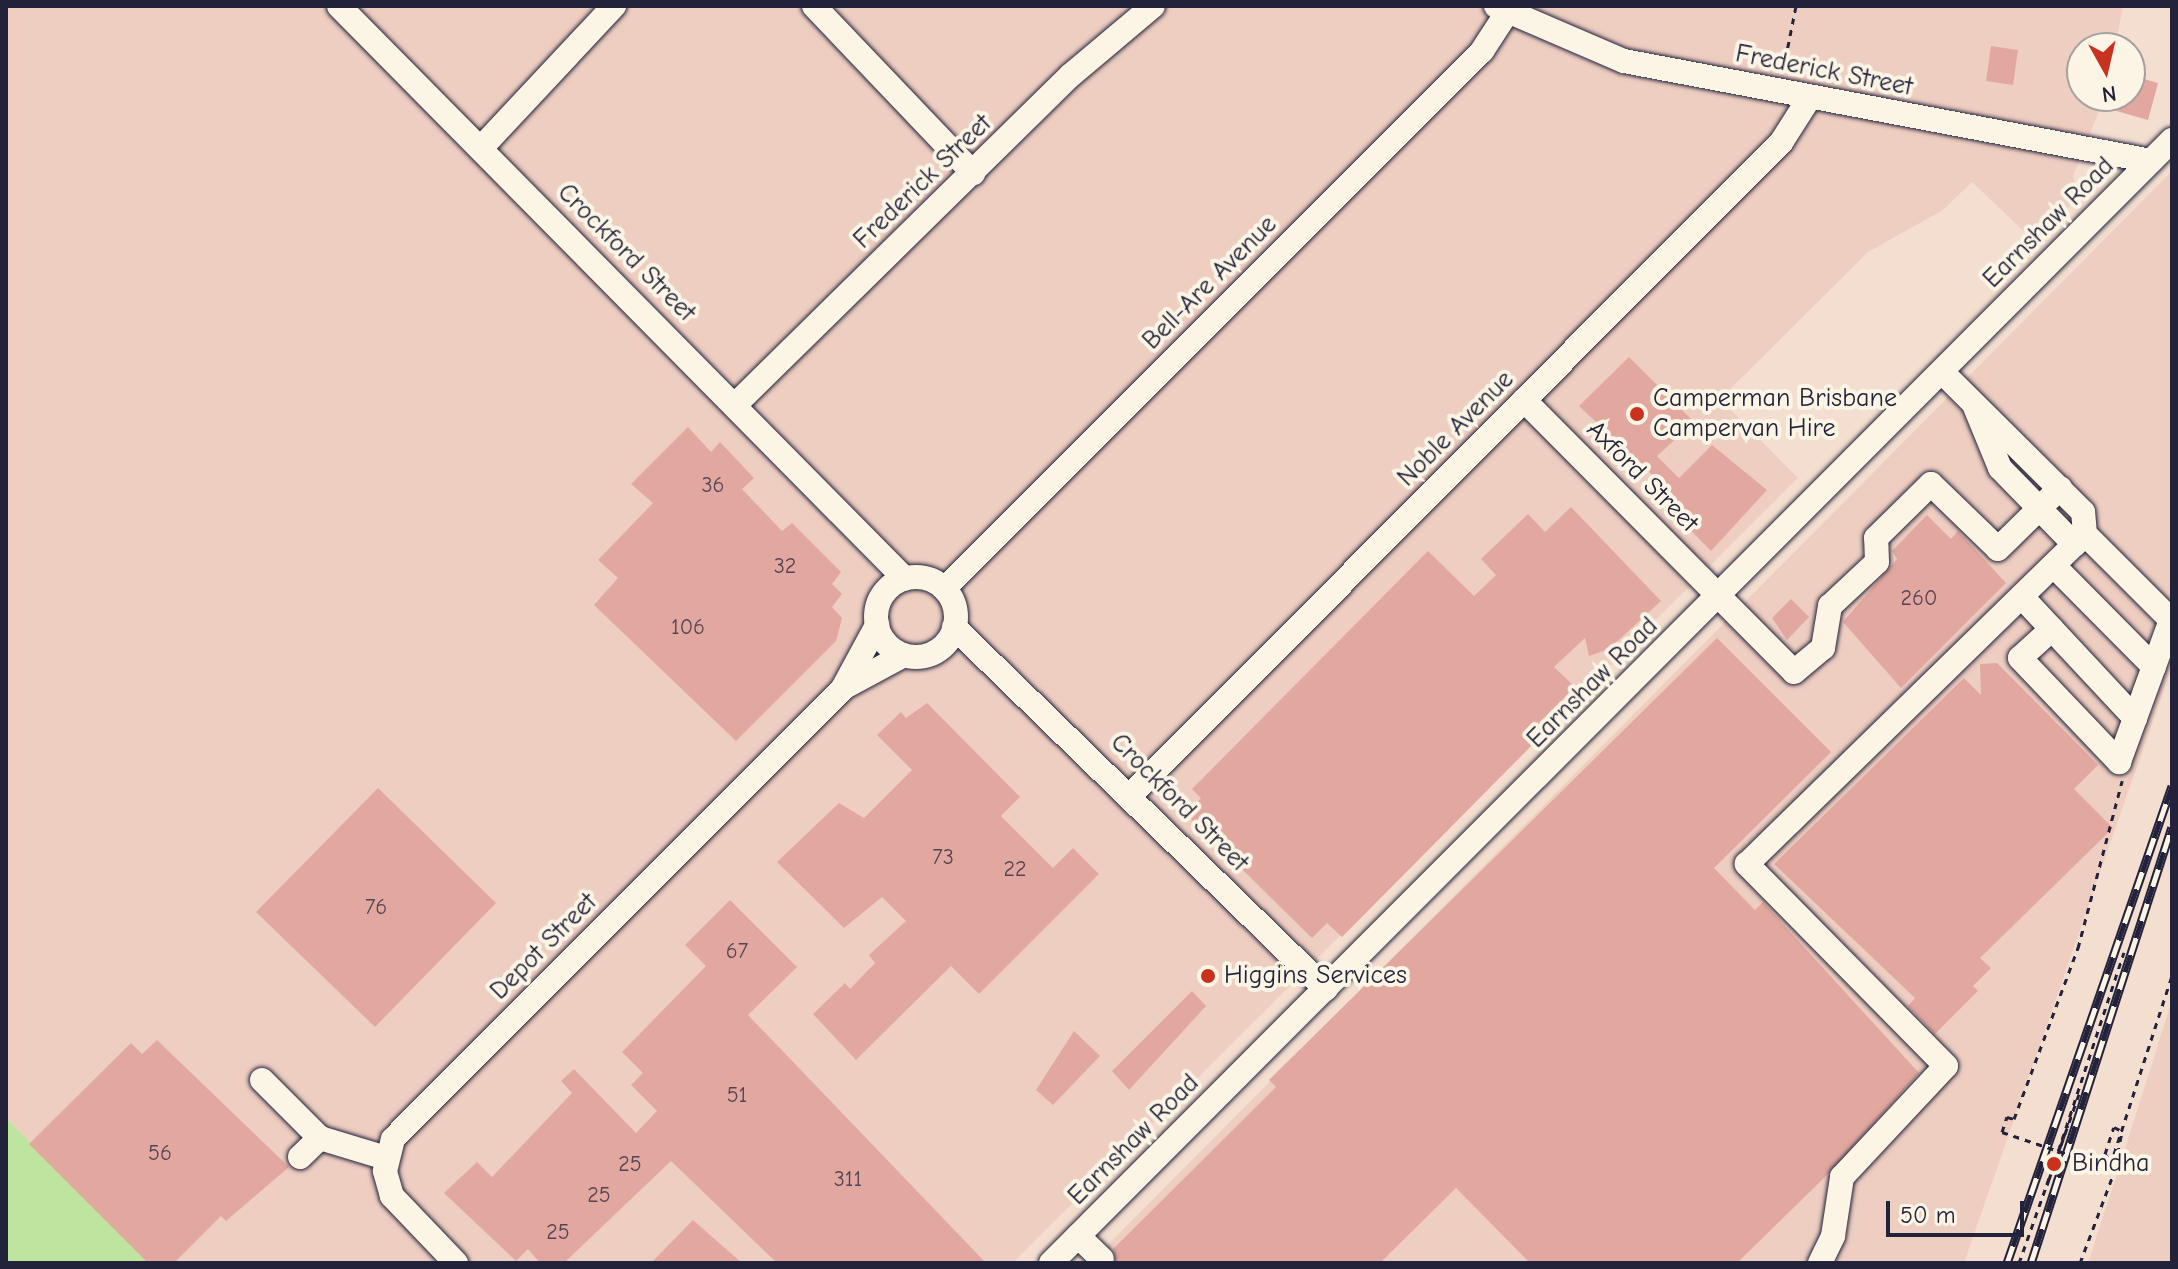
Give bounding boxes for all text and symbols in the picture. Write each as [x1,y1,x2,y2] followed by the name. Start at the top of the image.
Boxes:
[2066,32,2146,112] north arrow
[1733,39,1915,103] street label: Frederick Street
[2100,80,2118,108] text: N
[847,108,999,256] street label: Frederick Street
[1977,151,2121,295] street label: Earnshaw Road
[550,177,702,329] street label: Crockford Street
[1136,209,1284,357] street label: Bell-Are Avenue
[1391,364,1521,494] street label: Noble Avenue
[1653,383,1897,444] place label: Camperman Brisbane Campervan Hire
[1628,405,1646,423] marker: Camperman Brisbane Campervan Hire
[1580,415,1704,539] street label: Axford Street
[701,473,725,499] house number: 36
[774,554,796,580] house number: 32
[1901,586,1937,612] house number: 260
[1521,611,1665,755] street label: Earnshaw Road
[671,615,705,641] house number: 106
[1103,727,1255,879] street label: Crockford Street
[932,845,954,871] house number: 73
[1003,857,1027,883] house number: 22
[484,887,604,1007] street label: Depot Street
[365,895,387,921] house number: 76
[726,939,748,965] house number: 67
[1224,960,1407,992] place label: Higgins Services
[1199,967,1217,985] marker: Higgins Services
[1062,1068,1206,1212] street label: Earnshaw Road
[727,1083,747,1109] house number: 51
[148,1141,172,1167] house number: 56
[2072,1148,2150,1180] place label: Bindha
[618,1152,642,1178] house number: 25
[2043,1153,2065,1175] marker: Bindha
[834,1167,862,1193] house number: 311
[587,1183,611,1209] house number: 25
[1890,1185,2028,1235] scale bar
[1900,1201,1956,1229] text: 50 m
[546,1220,570,1246] house number: 25

